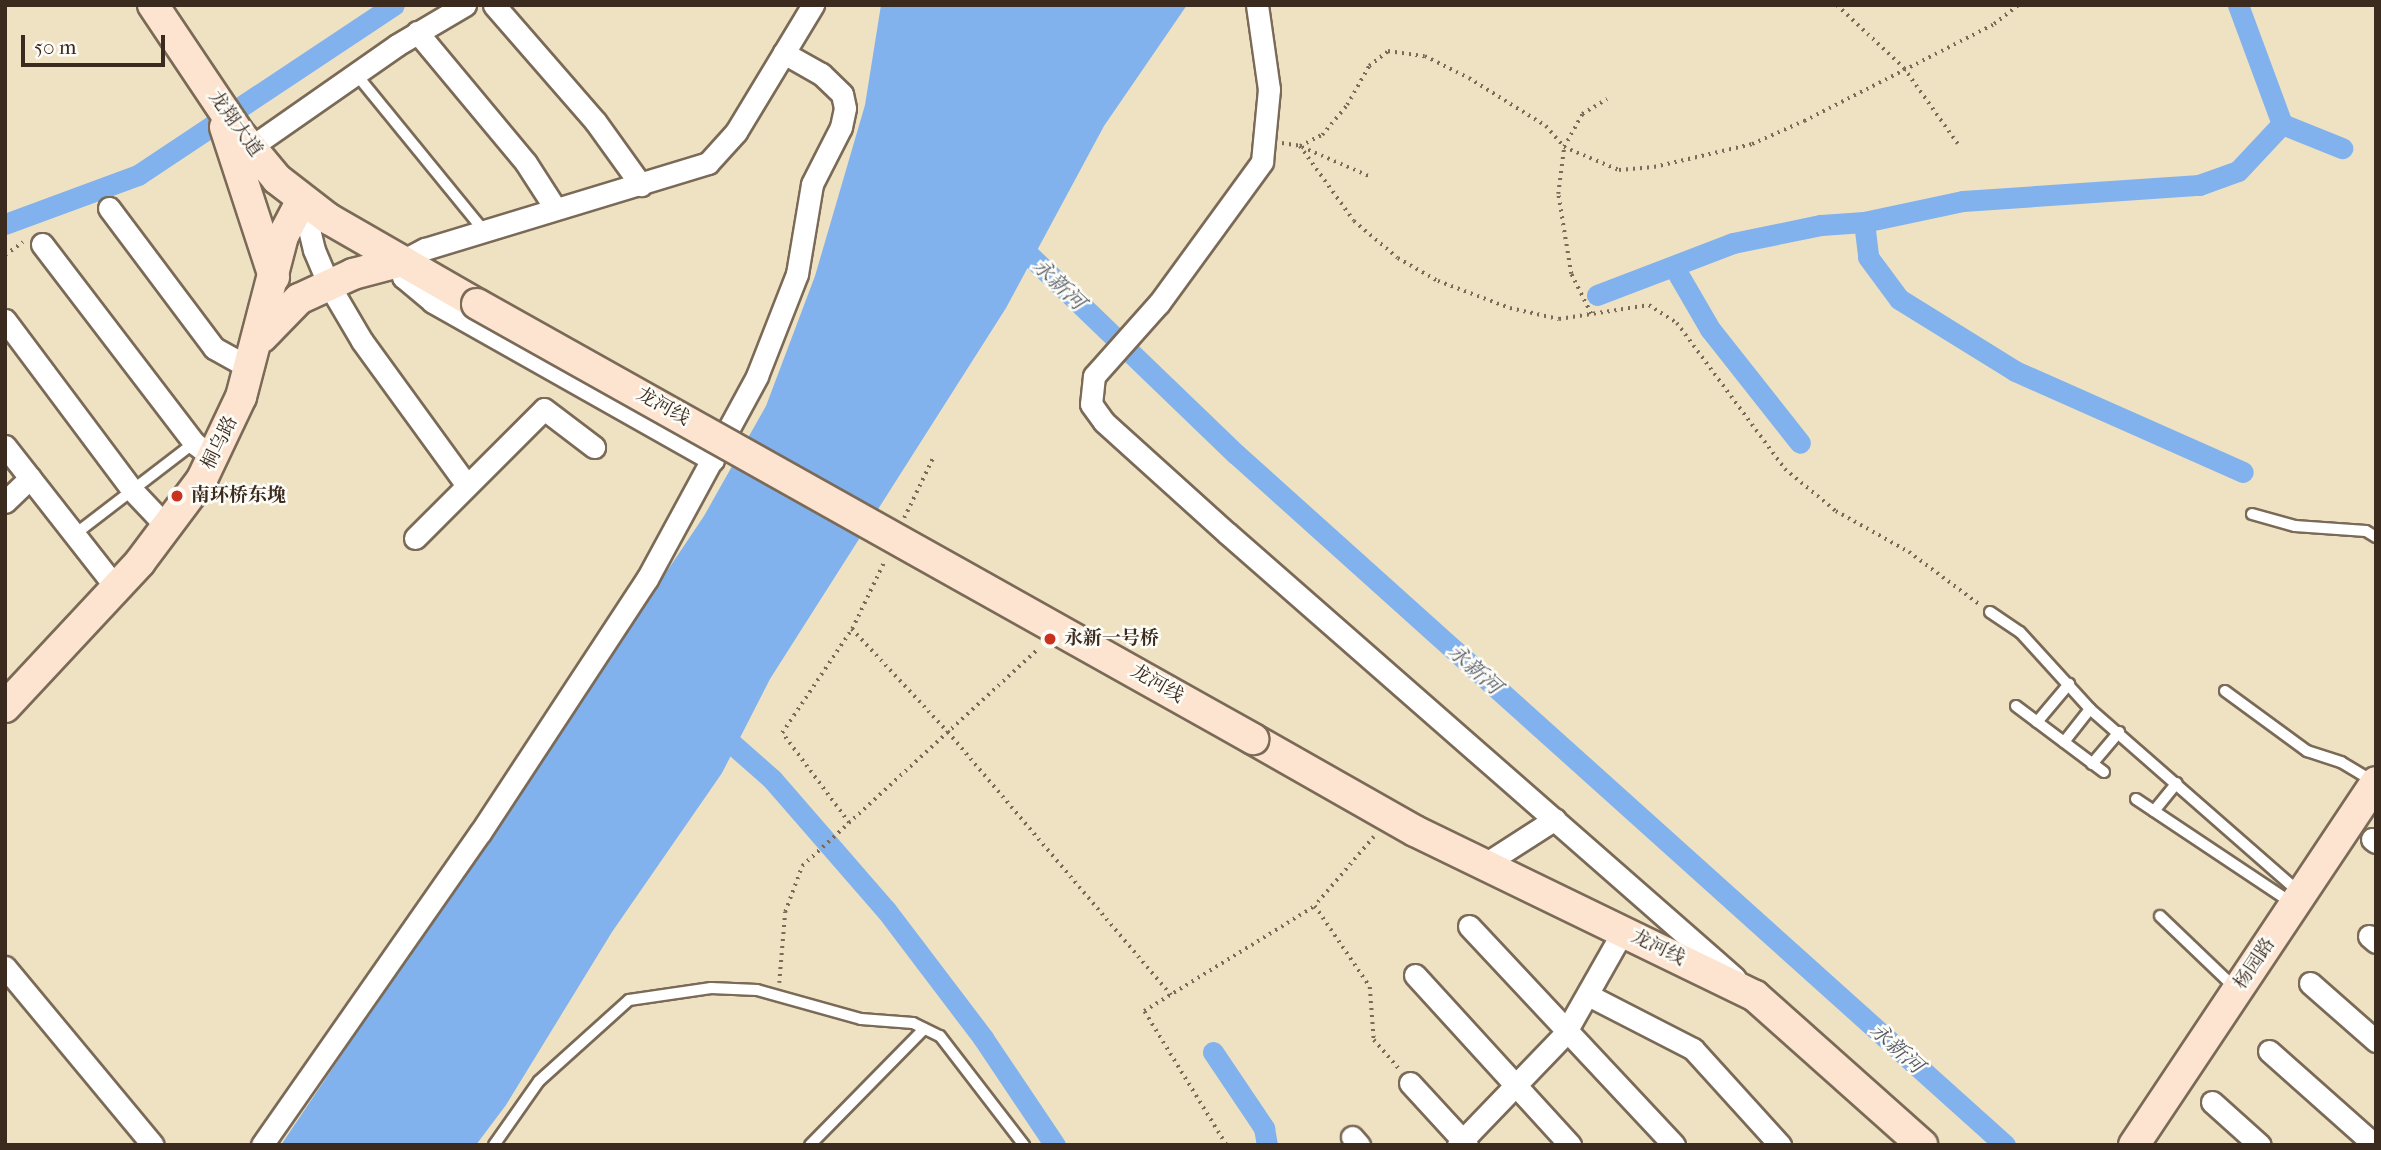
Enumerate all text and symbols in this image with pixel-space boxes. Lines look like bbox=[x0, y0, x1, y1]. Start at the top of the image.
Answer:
scale bar bbox=[24, 21, 168, 65]
text: 50 m bbox=[34, 35, 77, 59]
street label: 龙翔大道 bbox=[203, 87, 267, 161]
water label: 永新河 bbox=[1028, 253, 1090, 315]
street label: 龙河线 bbox=[633, 383, 693, 431]
street label: 桐乌路 bbox=[197, 412, 243, 474]
place label: 南环桥东堍 bbox=[191, 485, 286, 507]
marker: 南环桥东堍 bbox=[169, 488, 185, 504]
place label: 永新一号桥 bbox=[1064, 628, 1159, 650]
marker: 永新一号桥 bbox=[1042, 631, 1058, 647]
water label: 永新河 bbox=[1443, 639, 1507, 699]
street label: 龙河线 bbox=[1127, 660, 1187, 708]
street label: 龙河线 bbox=[1627, 925, 1689, 971]
street label: 杨园路 bbox=[2230, 934, 2280, 994]
water label: 永新河 bbox=[1865, 1018, 1929, 1078]

